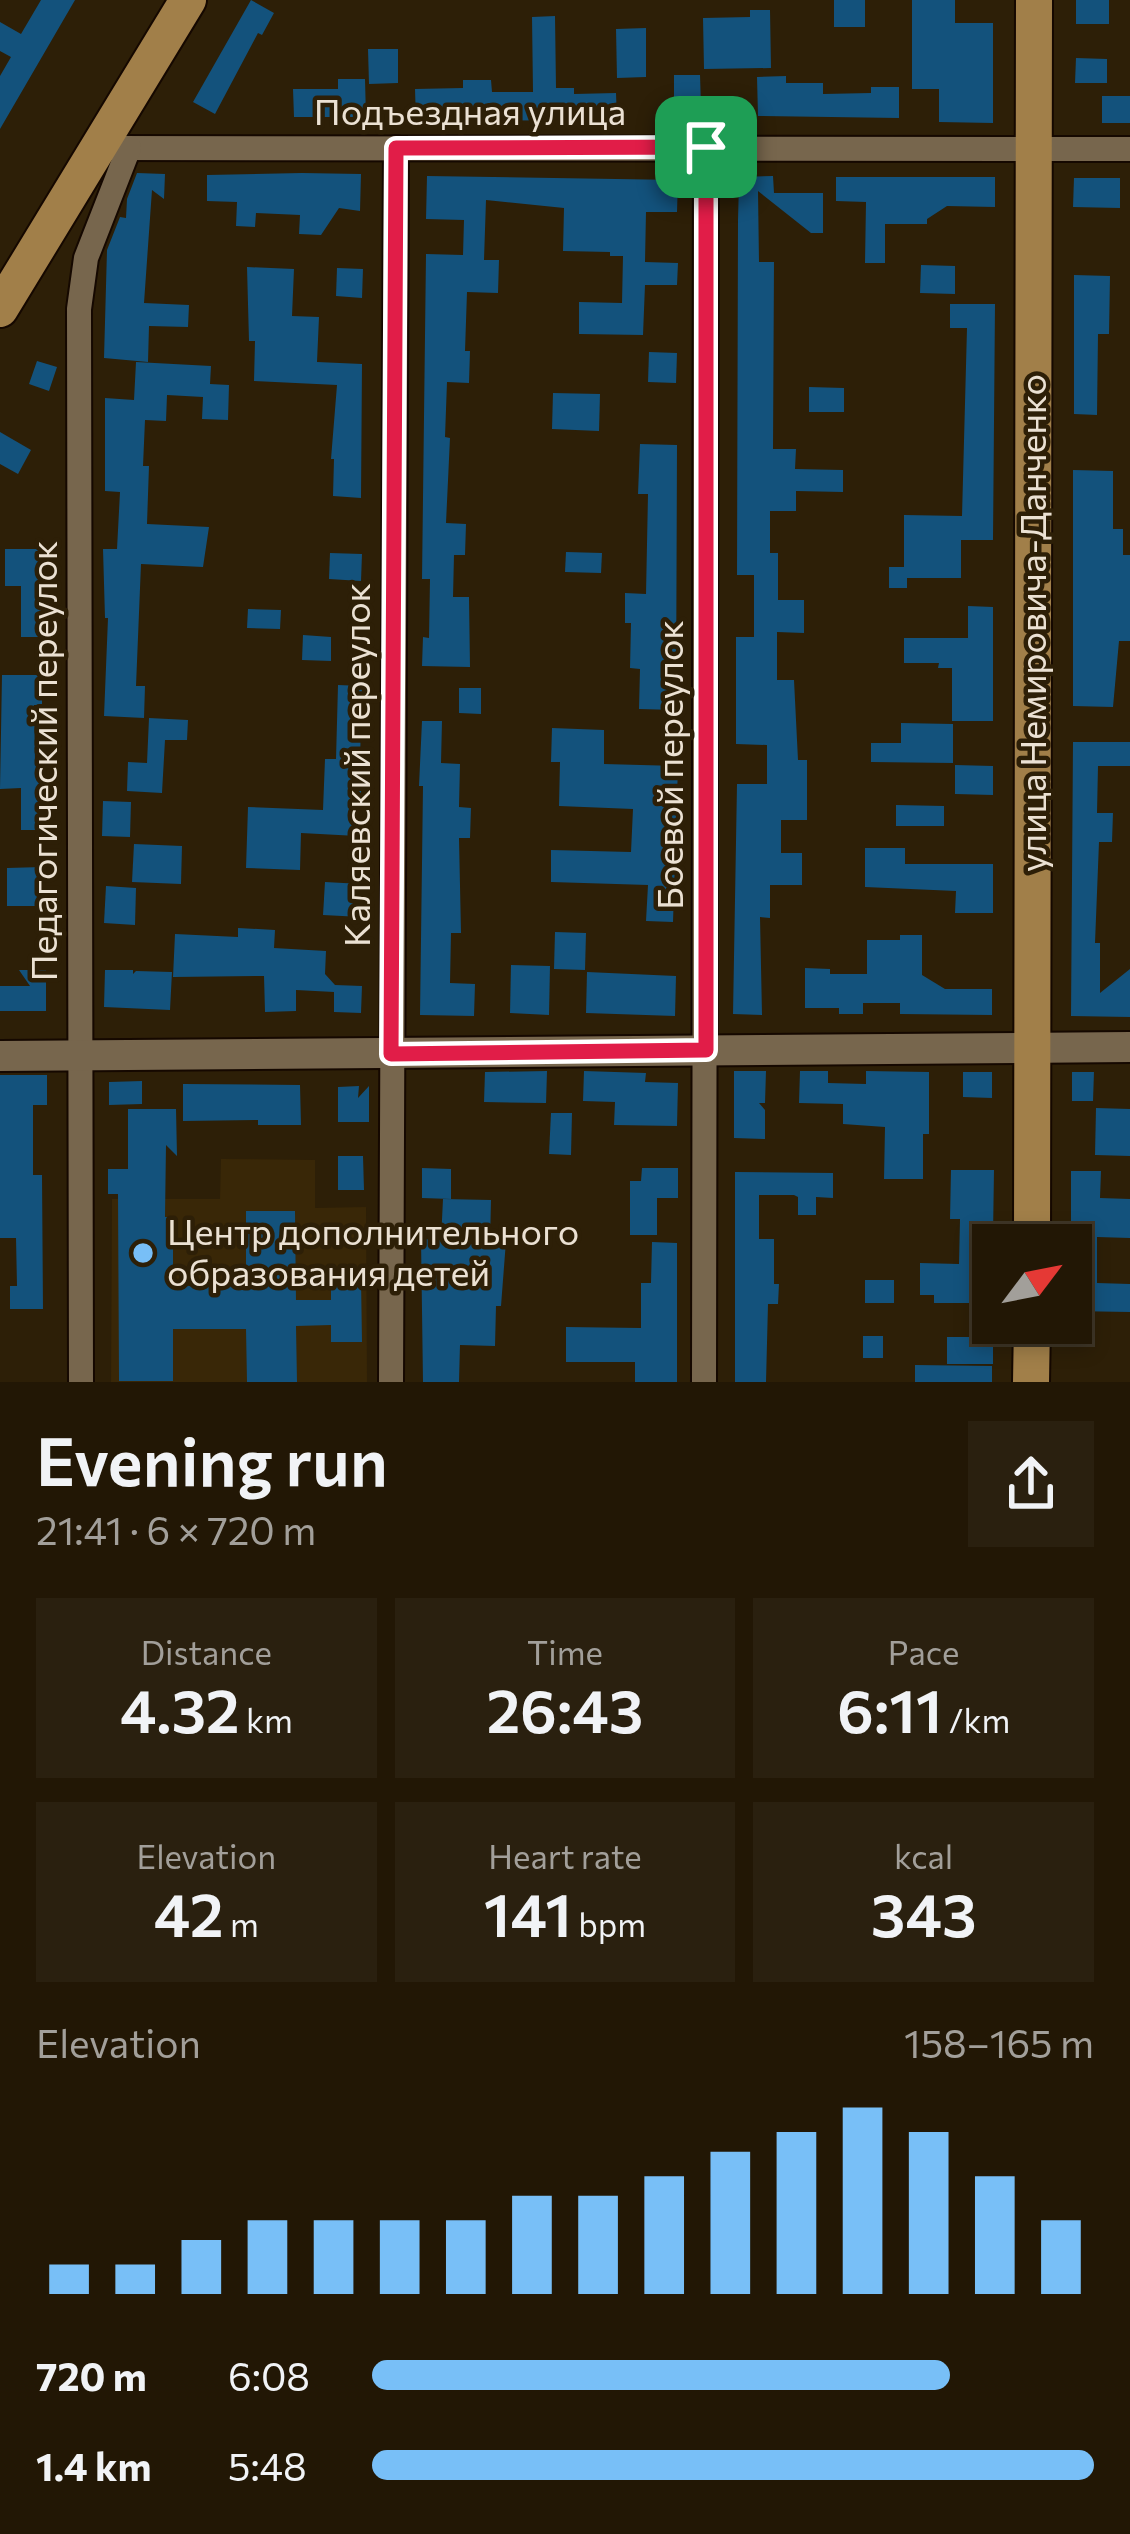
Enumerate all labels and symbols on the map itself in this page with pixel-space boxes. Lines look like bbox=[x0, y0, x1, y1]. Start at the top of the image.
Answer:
street label: Подъездная улица bbox=[314, 88, 626, 132]
pin bbox=[655, 96, 757, 198]
street label: улица Немировича-Данченко bbox=[1009, 374, 1053, 872]
street label: Педагогический переулок bbox=[20, 541, 64, 981]
street label: Каляевский переулок bbox=[333, 583, 377, 947]
street label: Боевой переулок bbox=[646, 620, 690, 910]
place label: Центр дополнительного образования детей bbox=[167, 1208, 579, 1293]
north arrow bbox=[972, 1224, 1092, 1344]
marker: Центр дополнительного образования детей bbox=[130, 1240, 156, 1266]

